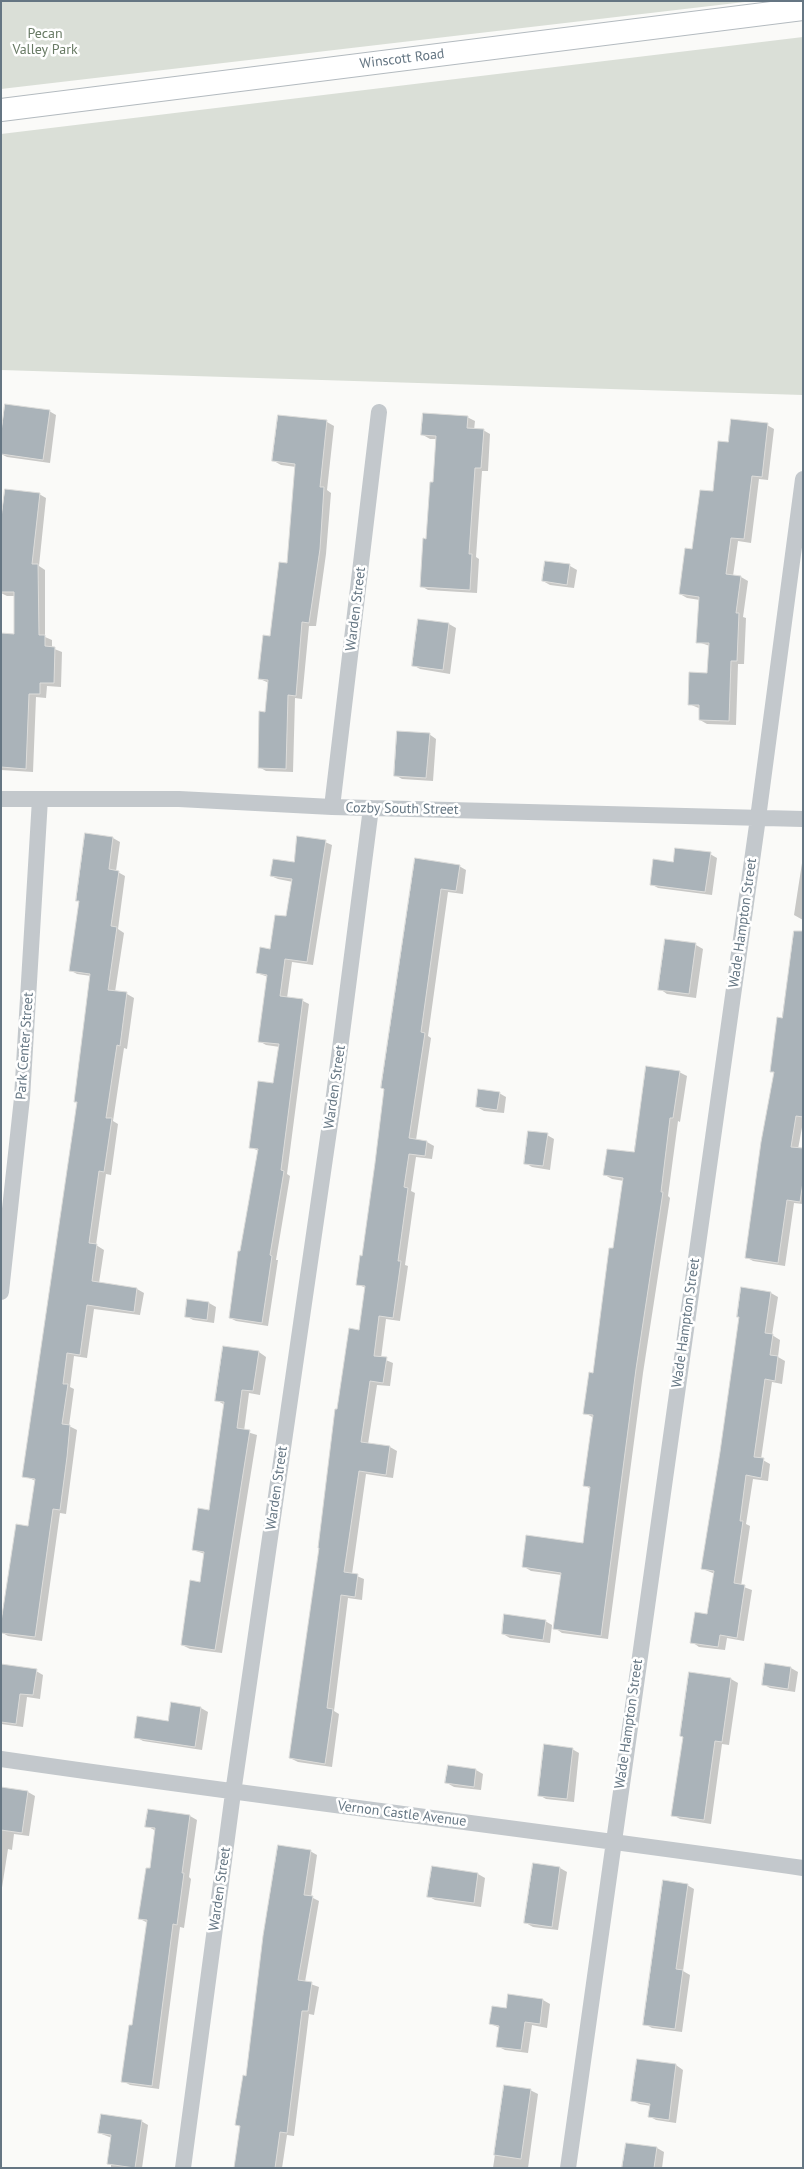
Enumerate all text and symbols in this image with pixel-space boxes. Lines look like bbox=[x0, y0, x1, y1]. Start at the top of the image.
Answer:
park label: Pecan Valley Park bbox=[12, 26, 78, 58]
street label: Winscott Road bbox=[359, 45, 445, 73]
street label: Warden Street bbox=[343, 566, 369, 652]
street label: Cozby South Street bbox=[345, 800, 459, 818]
street label: Wade Hampton Street bbox=[726, 857, 760, 989]
street label: Park Center Street bbox=[13, 992, 37, 1100]
street label: Warden Street bbox=[321, 1044, 349, 1130]
street label: Wade Hampton Street bbox=[669, 1257, 703, 1389]
street label: Warden Street bbox=[263, 1445, 291, 1531]
street label: Wade Hampton Street bbox=[612, 1658, 646, 1790]
street label: Vernon Castle Avenue bbox=[337, 1798, 467, 1830]
street label: Warden Street bbox=[206, 1846, 234, 1932]

